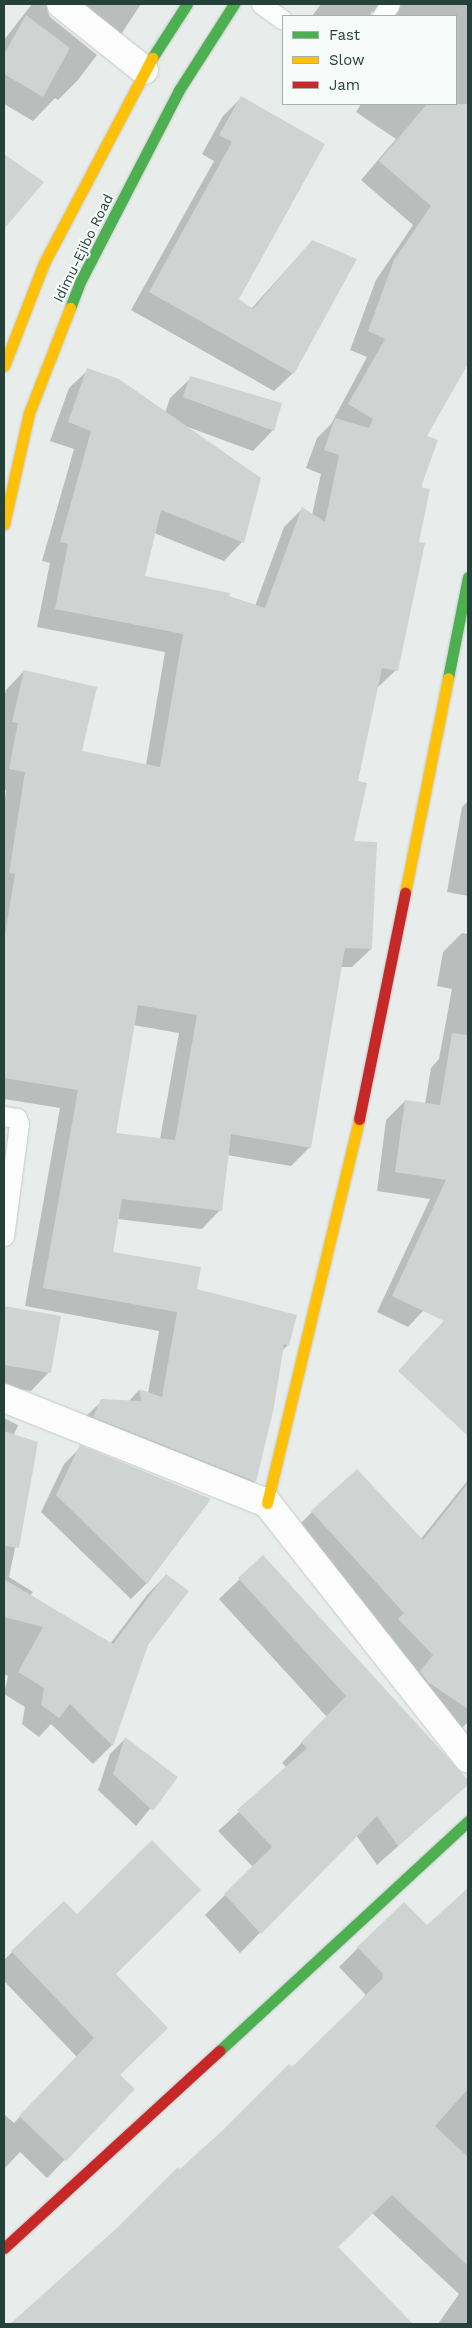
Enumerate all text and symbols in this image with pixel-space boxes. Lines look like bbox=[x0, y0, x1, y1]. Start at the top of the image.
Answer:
legend bbox=[282, 15, 457, 105]
text: Fast bbox=[329, 26, 360, 44]
text: Slow bbox=[329, 51, 365, 69]
text: Jam bbox=[329, 76, 360, 94]
street label: Idimu-Ejibo Road bbox=[50, 191, 116, 305]

